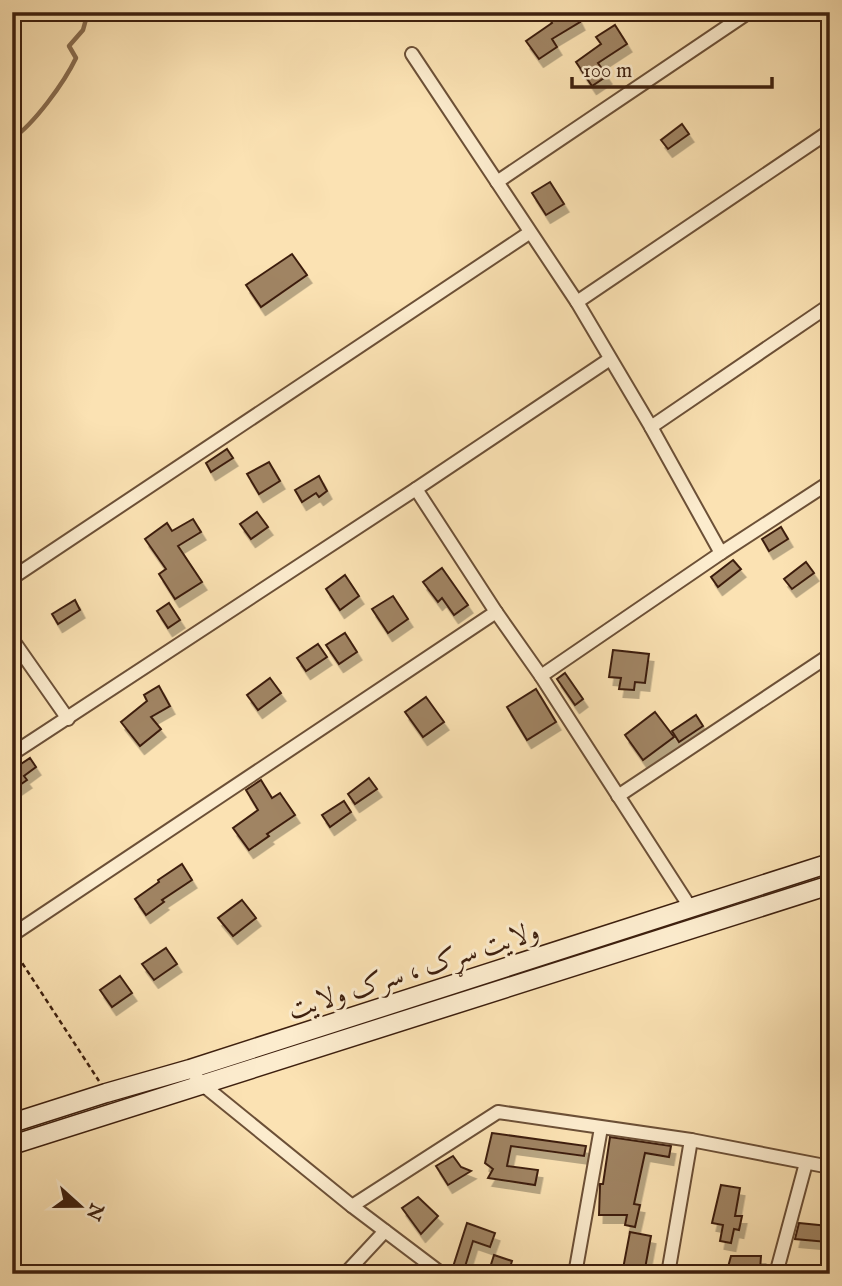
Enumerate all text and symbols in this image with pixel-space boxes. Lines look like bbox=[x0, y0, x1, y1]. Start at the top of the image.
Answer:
scale bar bbox=[572, 46, 772, 90]
text: 100 m bbox=[583, 58, 632, 85]
street label: ولایت سړک ، سرک ولایت bbox=[284, 914, 545, 1030]
north arrow bbox=[46, 1170, 116, 1240]
text: N bbox=[80, 1198, 109, 1224]

